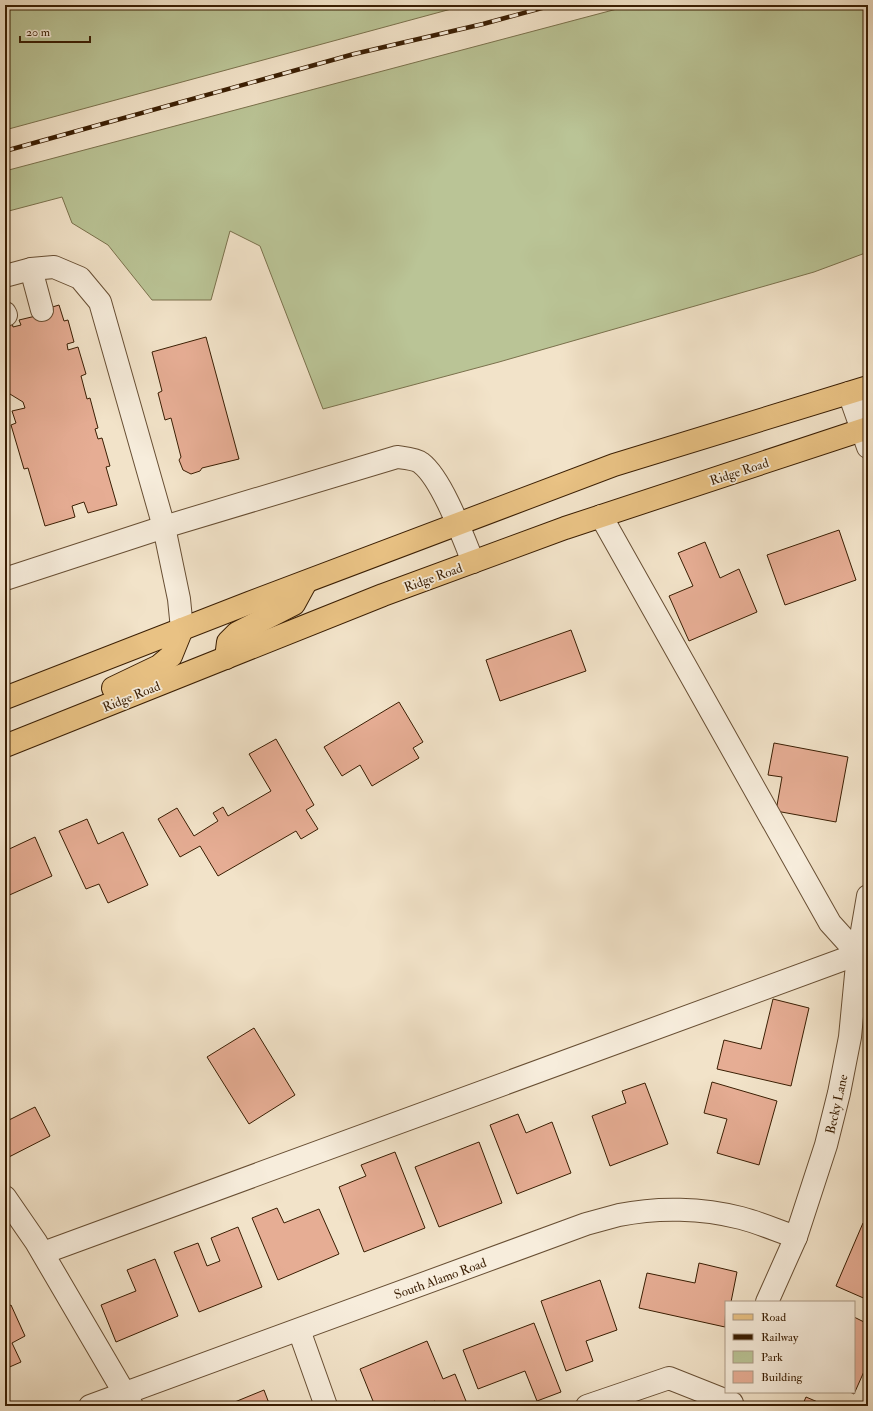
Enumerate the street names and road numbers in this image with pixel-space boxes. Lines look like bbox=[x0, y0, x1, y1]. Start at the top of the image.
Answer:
street label: Ridge Road bbox=[708, 455, 771, 489]
street label: Ridge Road bbox=[402, 560, 465, 596]
street label: Ridge Road bbox=[100, 678, 163, 716]
street label: Becky Lane bbox=[822, 1072, 853, 1136]
street label: South Alamo Road bbox=[392, 1255, 489, 1303]

